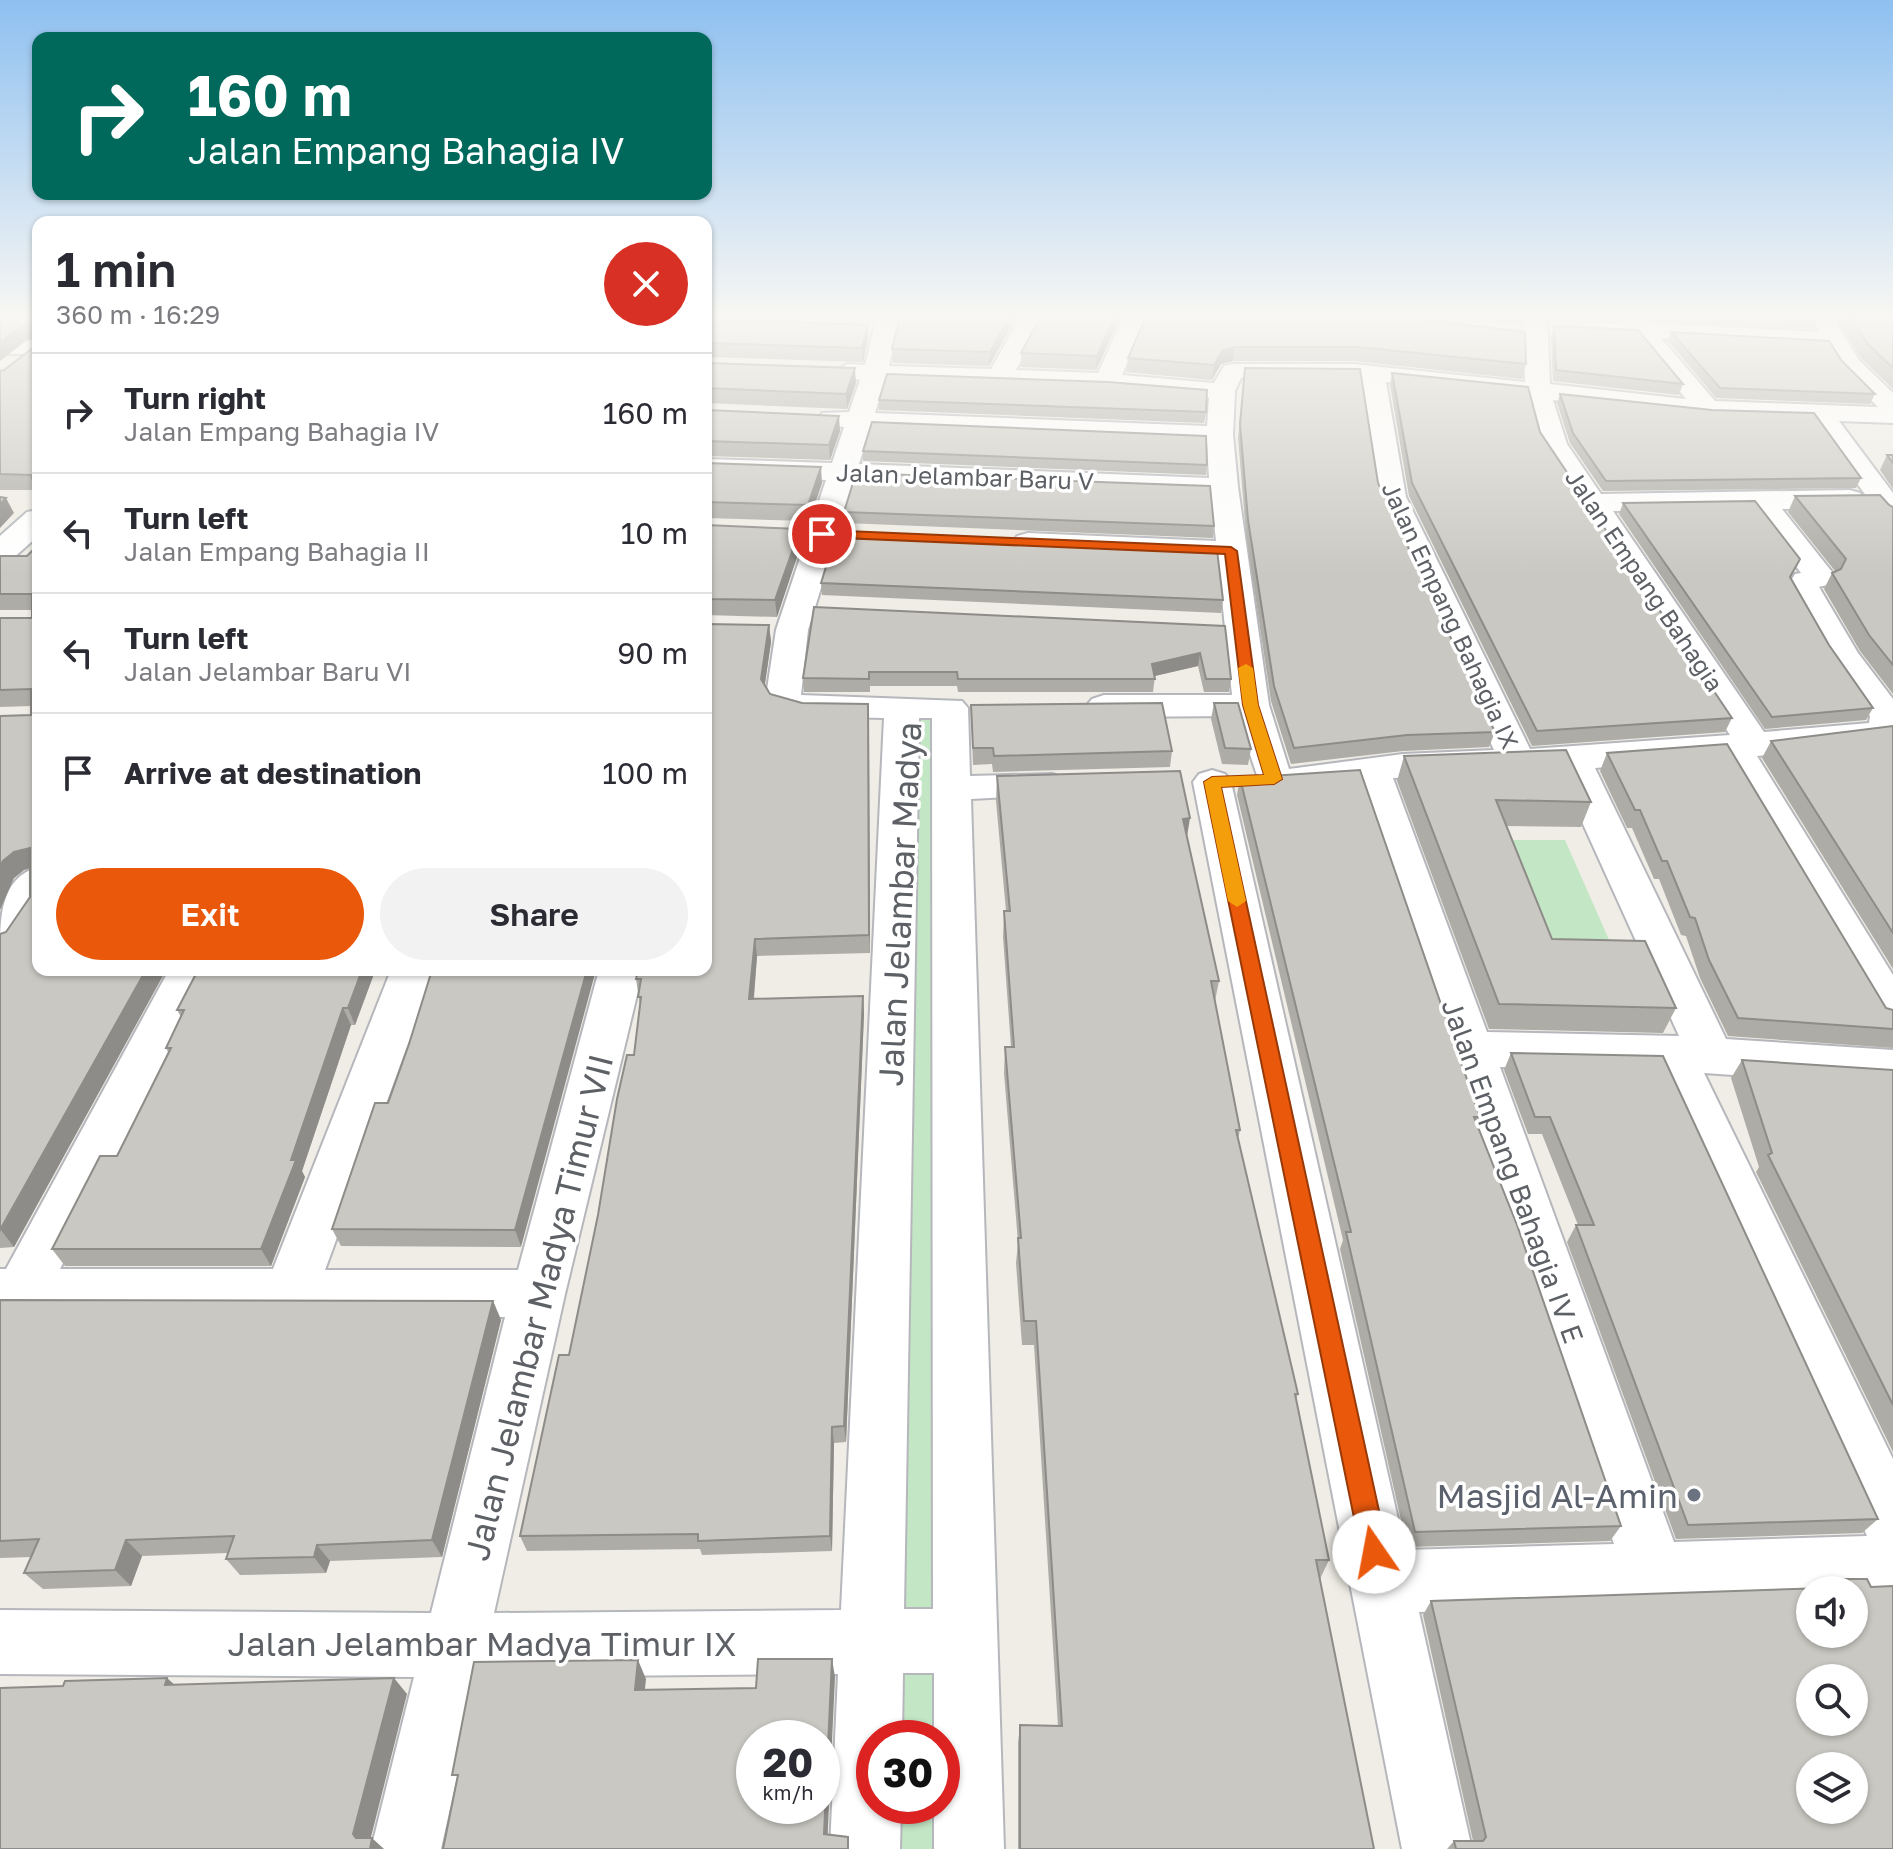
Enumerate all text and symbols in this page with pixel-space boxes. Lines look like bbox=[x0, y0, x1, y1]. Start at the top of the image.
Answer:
text: 160 m bbox=[188, 61, 352, 128]
icon: right bbox=[56, 64, 160, 168]
text: Jalan Empang Bahagia IV bbox=[188, 129, 624, 172]
text: 1 min bbox=[56, 240, 176, 298]
button: close bbox=[604, 242, 688, 326]
text: 360 m · 16:29 bbox=[56, 299, 220, 330]
text: Turn right bbox=[124, 380, 266, 416]
icon: right bbox=[56, 391, 100, 435]
text: 160 m bbox=[603, 395, 688, 431]
text: Jalan Empang Bahagia IV bbox=[124, 416, 439, 447]
street label: Jalan Jelambar Baru V bbox=[836, 457, 1094, 495]
street label: Jalan Empang Bahagia bbox=[1560, 464, 1730, 696]
street label: Jalan Empang Bahagia IX bbox=[1376, 477, 1526, 753]
text: Turn left bbox=[124, 500, 249, 536]
pin bbox=[788, 500, 856, 568]
icon: left bbox=[56, 511, 100, 555]
icon: arrive bbox=[800, 512, 844, 556]
text: 10 m bbox=[621, 515, 688, 551]
text: Jalan Empang Bahagia II bbox=[124, 536, 430, 567]
text: Turn left bbox=[124, 620, 249, 656]
icon: left bbox=[56, 631, 100, 675]
text: 90 m bbox=[617, 635, 688, 671]
text: Jalan Jelambar Baru VI bbox=[124, 656, 412, 687]
street label: Jalan Jelambar Madya bbox=[869, 721, 929, 1087]
icon: arrive bbox=[56, 751, 100, 795]
text: Arrive at destination bbox=[124, 755, 421, 791]
text: 100 m bbox=[602, 755, 688, 791]
button: Exit bbox=[56, 868, 364, 960]
button: Share bbox=[380, 868, 688, 960]
street label: Jalan Empang Bahagia IV E bbox=[1435, 995, 1591, 1347]
street label: Jalan Jelambar Madya Timur VII bbox=[456, 1050, 620, 1564]
place label: Masjid Al-Amin bbox=[1436, 1475, 1678, 1515]
marker: Masjid Al-Amin bbox=[1685, 1486, 1703, 1504]
position arrow bbox=[1332, 1510, 1416, 1594]
map controls bbox=[1796, 1576, 1868, 1824]
button: sound bbox=[1796, 1576, 1868, 1648]
street label: Jalan Jelambar Madya Timur IX bbox=[227, 1623, 737, 1663]
button: search bbox=[1796, 1664, 1868, 1736]
speed limit sign: 30 bbox=[856, 1720, 960, 1824]
text: 20 bbox=[763, 1738, 813, 1786]
button: layers bbox=[1796, 1752, 1868, 1824]
text: km/h bbox=[763, 1780, 813, 1804]

